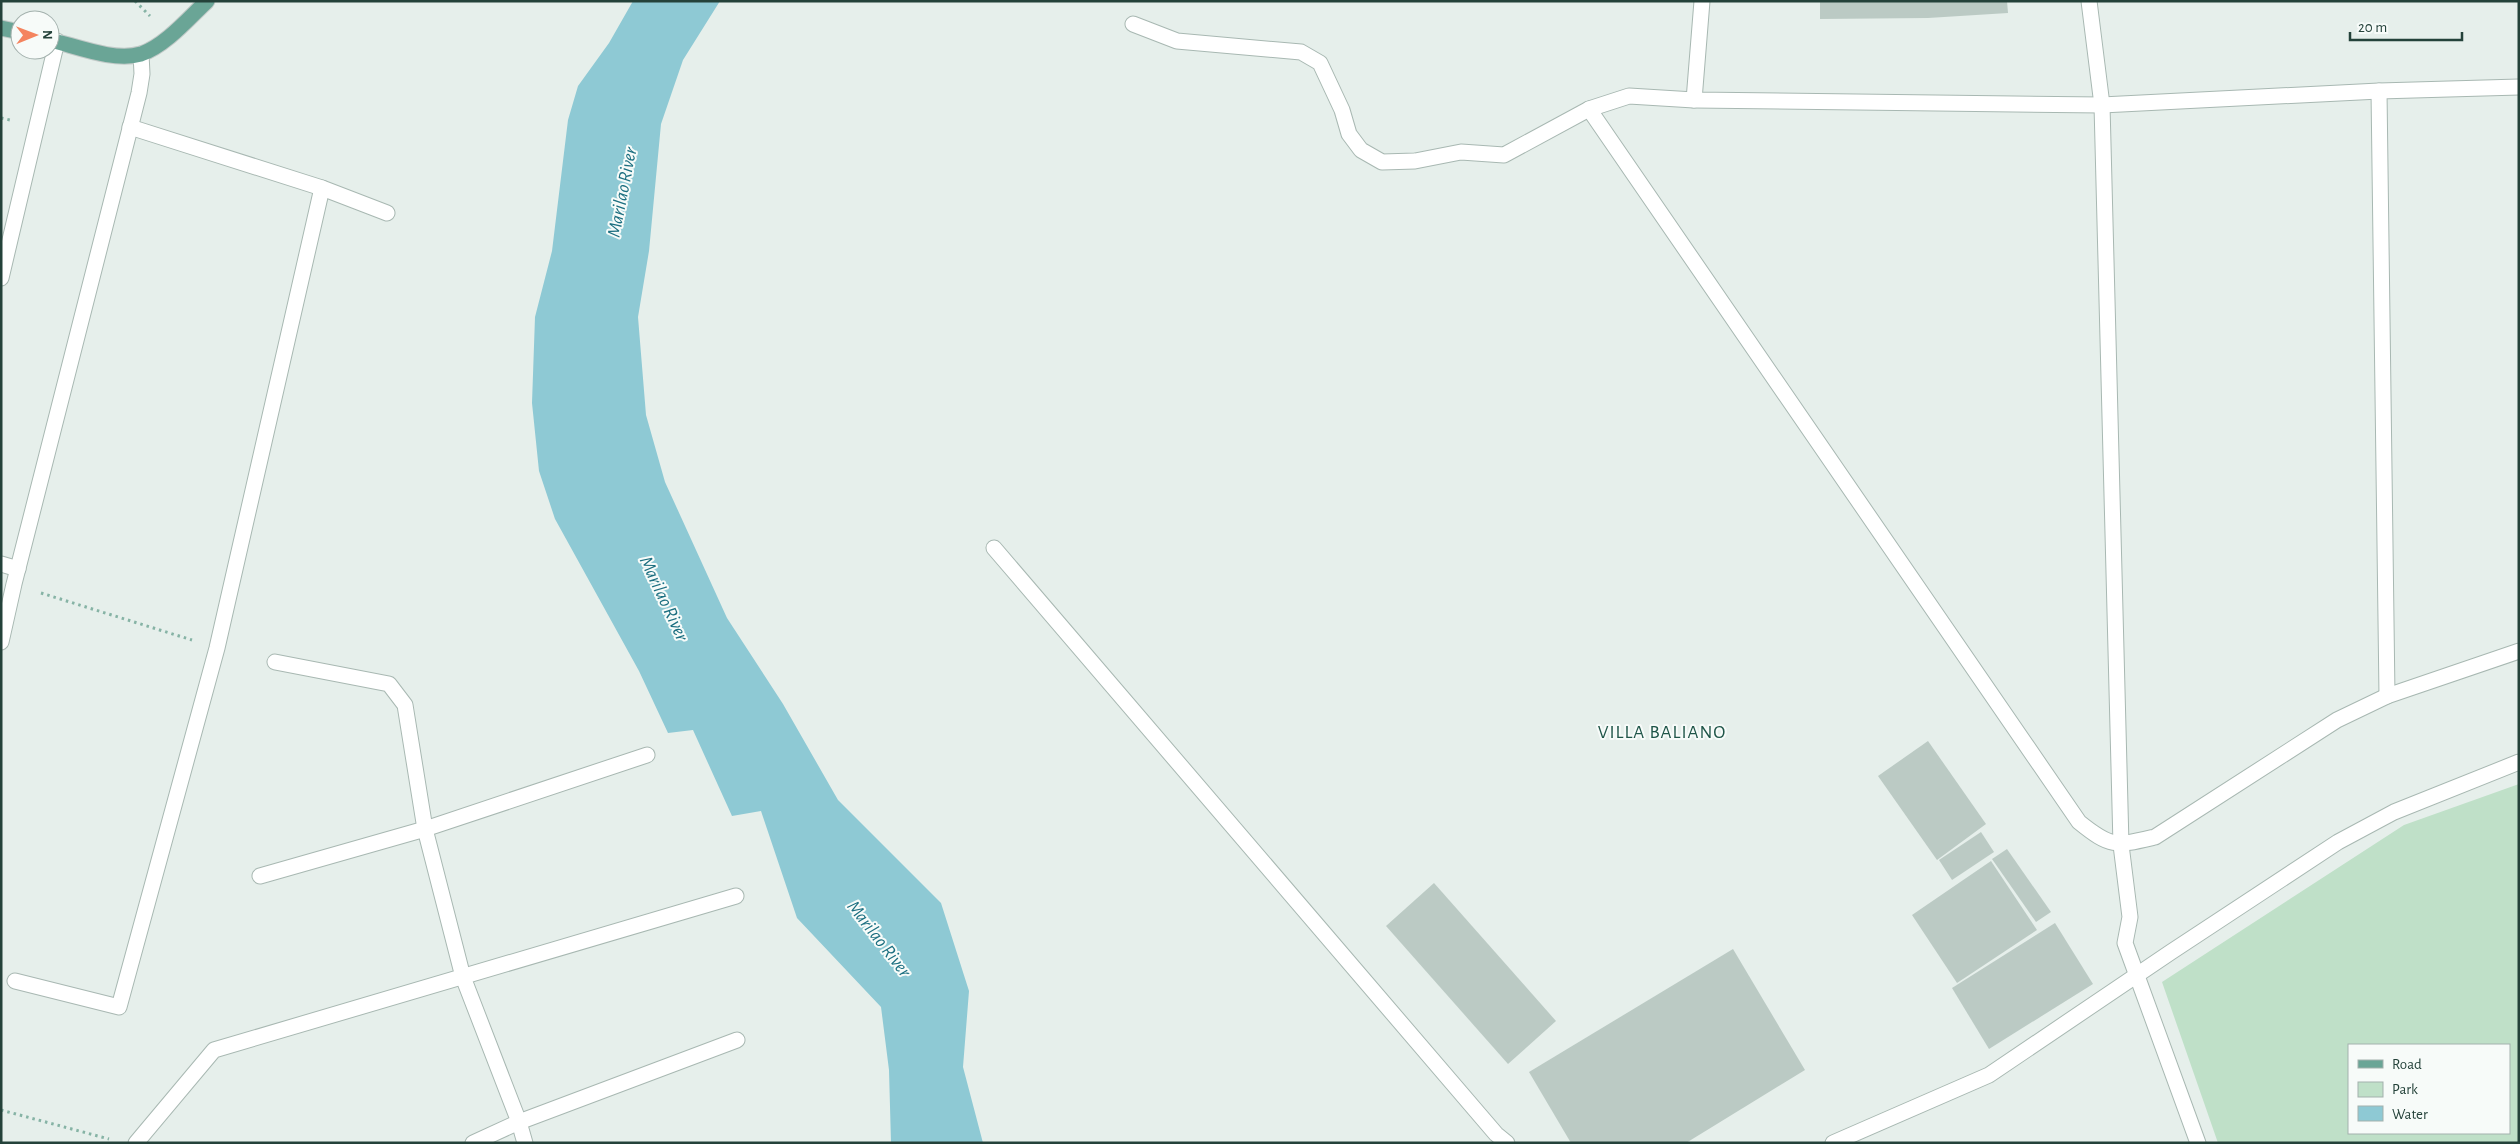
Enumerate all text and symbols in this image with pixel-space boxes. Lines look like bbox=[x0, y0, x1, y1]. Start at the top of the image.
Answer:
north arrow bbox=[10, 10, 60, 60]
scale bar bbox=[2350, 10, 2462, 42]
text: 20 m bbox=[2358, 20, 2387, 35]
text: N bbox=[40, 30, 54, 40]
water label: Marilao River bbox=[604, 145, 641, 239]
water label: Marilao River bbox=[636, 553, 692, 645]
district label: VILLA BALIANO bbox=[1598, 723, 1726, 742]
water label: Marilao River bbox=[843, 897, 915, 981]
legend bbox=[2348, 1044, 2510, 1134]
text: Road bbox=[2392, 1057, 2422, 1072]
text: Park bbox=[2392, 1082, 2418, 1097]
text: Water bbox=[2392, 1107, 2428, 1122]

